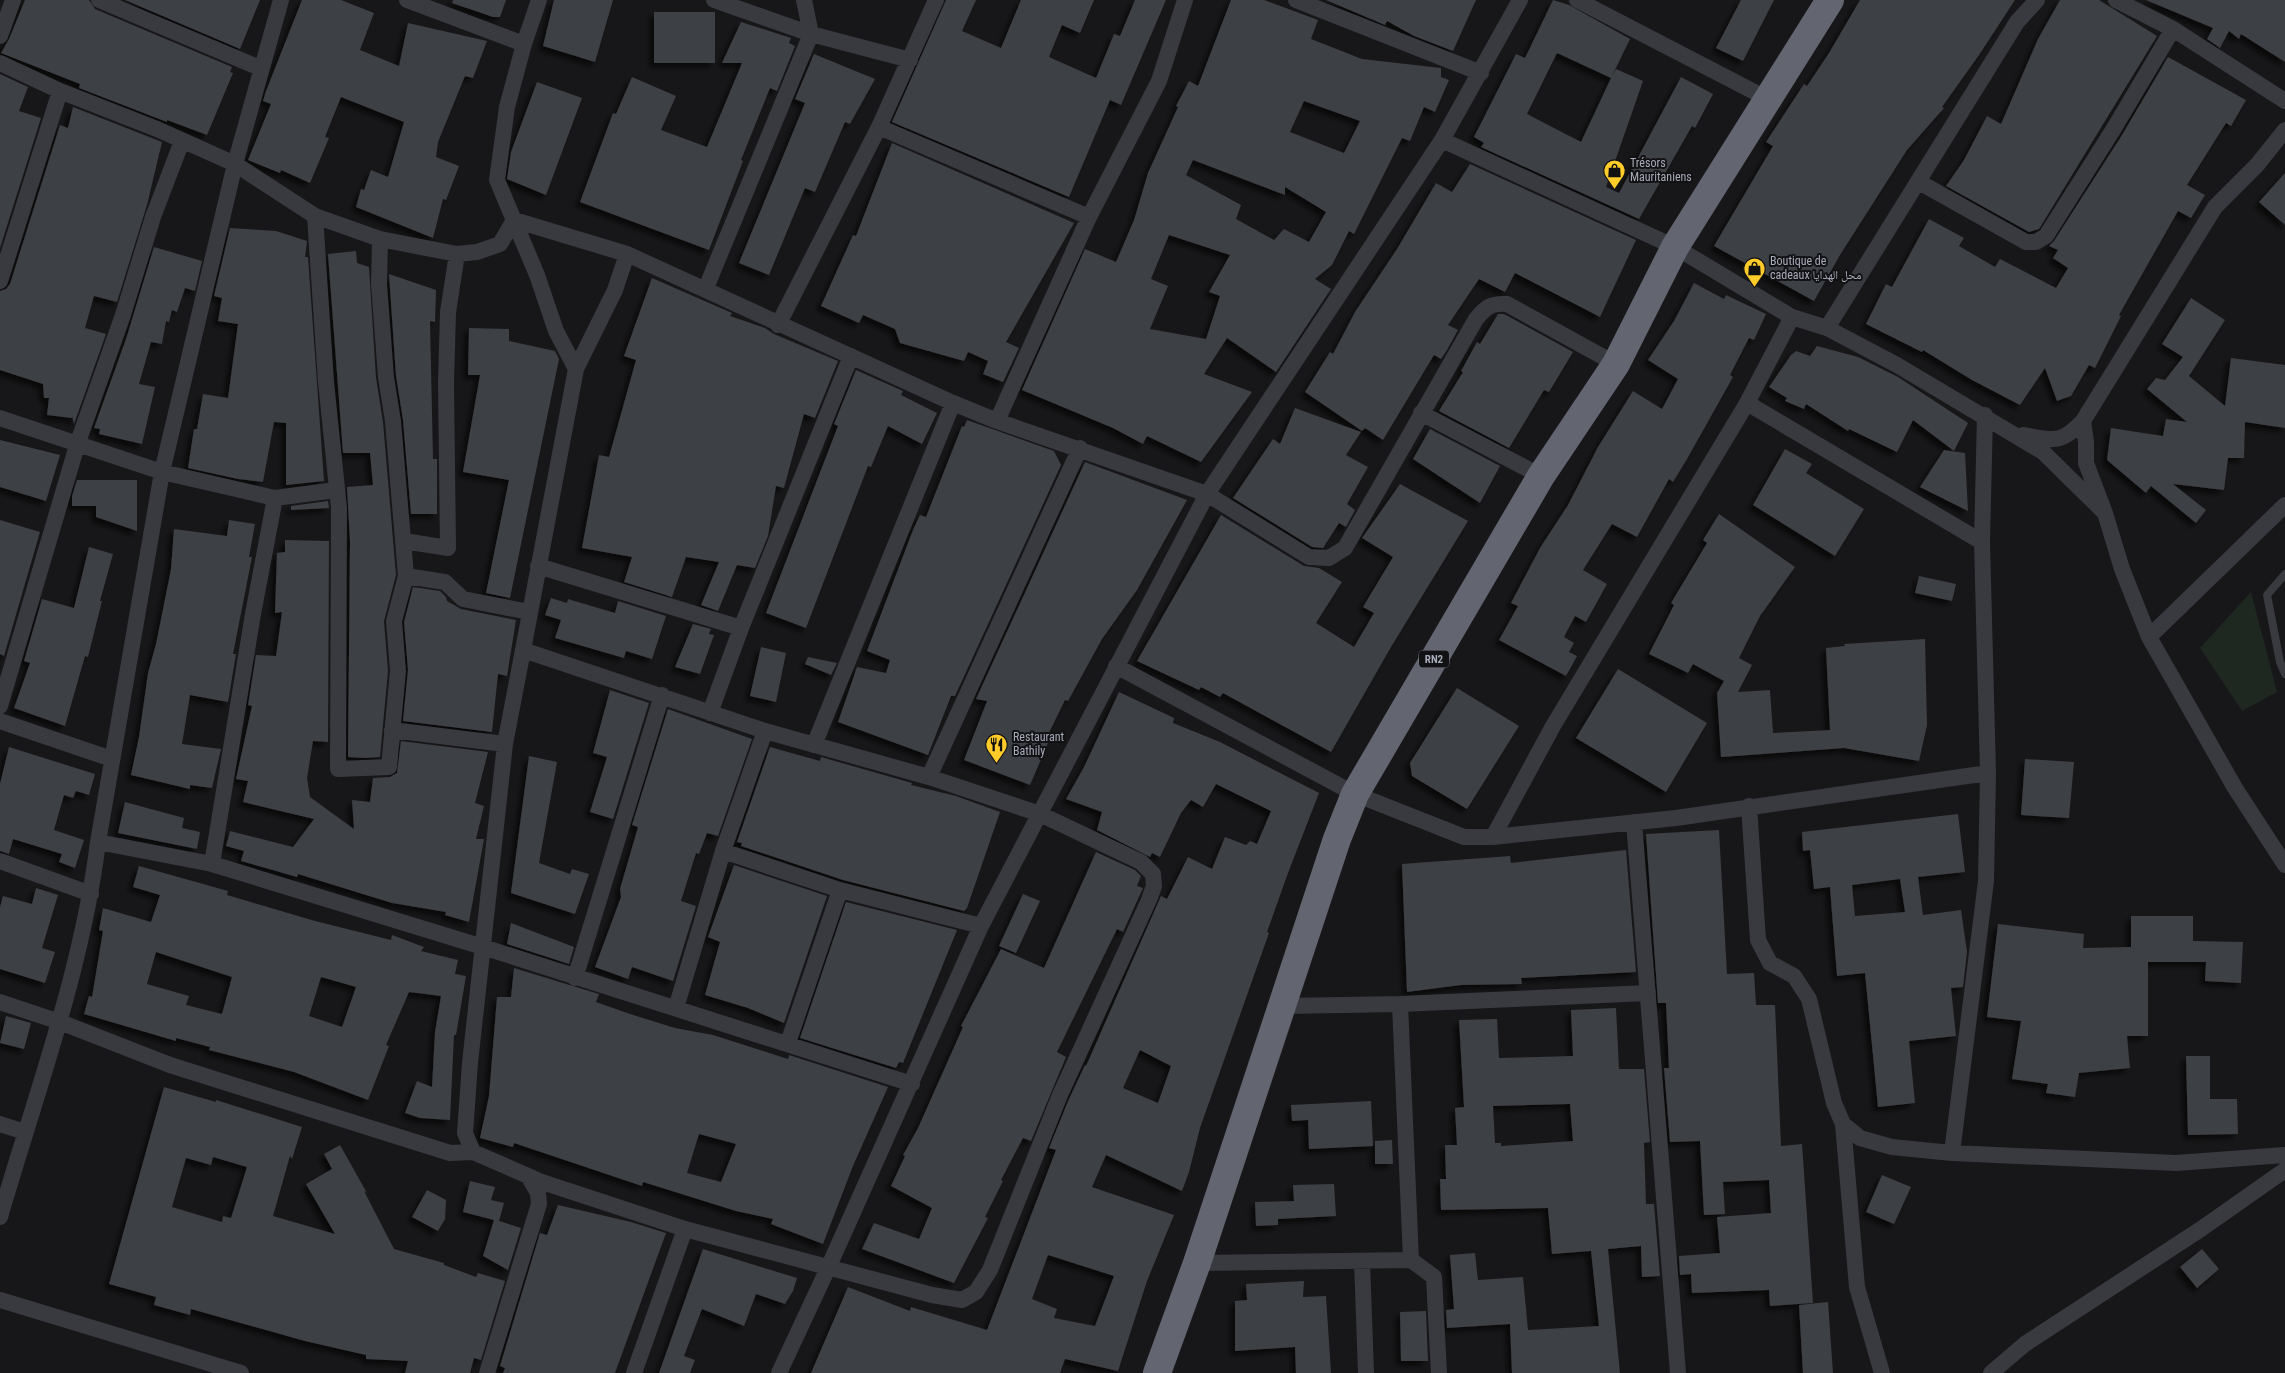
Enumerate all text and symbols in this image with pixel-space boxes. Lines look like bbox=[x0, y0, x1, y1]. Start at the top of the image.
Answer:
place label: Trésors Mauritaniens bbox=[1630, 156, 1692, 184]
shop icon: Trésors Mauritaniens bbox=[1602, 158, 1626, 189]
place label: Boutique de cadeaux محل الهدايا bbox=[1770, 254, 1861, 282]
shop icon: Boutique de cadeaux محل الهدايا bbox=[1742, 256, 1766, 287]
road number: RN2 bbox=[1419, 651, 1449, 668]
place label: Restaurant Bathily bbox=[1013, 730, 1065, 758]
restaurant icon: Restaurant Bathily bbox=[985, 732, 1009, 763]

